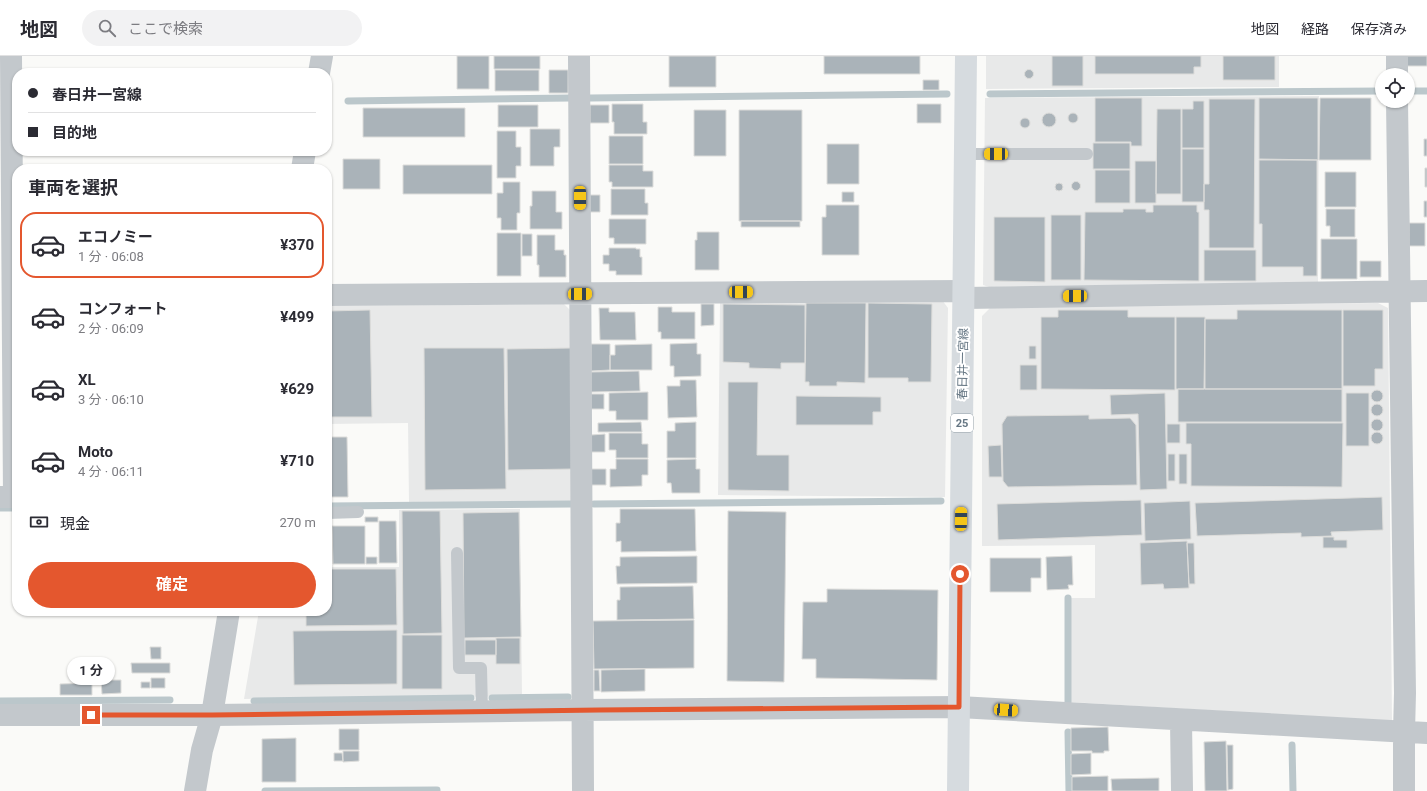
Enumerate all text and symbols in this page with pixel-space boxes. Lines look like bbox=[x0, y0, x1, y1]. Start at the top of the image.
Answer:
search box bbox=[82, 10, 362, 46]
icon: search bbox=[96, 17, 118, 39]
text: 地図 bbox=[20, 18, 58, 41]
text: ここで検索 bbox=[128, 20, 203, 38]
text: 地図 bbox=[1251, 21, 1279, 37]
text: 経路 bbox=[1301, 21, 1329, 37]
text: 保存済み bbox=[1351, 21, 1407, 37]
map controls bbox=[1375, 68, 1415, 108]
button: locate bbox=[1375, 68, 1415, 108]
text: 春日井一宮線 bbox=[52, 86, 142, 104]
text: 目的地 bbox=[52, 124, 97, 142]
car bbox=[984, 148, 1008, 160]
text: 車両を選択 bbox=[28, 177, 118, 198]
car bbox=[574, 186, 586, 210]
icon: car bbox=[30, 227, 66, 263]
text: エコノミー bbox=[78, 228, 153, 246]
text: ¥370 bbox=[280, 236, 314, 254]
text: 1 分 · 06:08 bbox=[78, 249, 144, 264]
car bbox=[729, 286, 753, 298]
car bbox=[568, 288, 592, 300]
car bbox=[1063, 290, 1087, 302]
icon: car bbox=[30, 299, 66, 335]
text: コンフォート bbox=[78, 300, 168, 318]
text: ¥499 bbox=[280, 308, 314, 326]
text: 2 分 · 06:09 bbox=[78, 321, 144, 336]
street label: 春日井一宮線 bbox=[955, 328, 971, 400]
icon: car bbox=[30, 371, 66, 407]
text: XL bbox=[78, 371, 96, 389]
text: ¥629 bbox=[280, 380, 314, 398]
text: 3 分 · 06:10 bbox=[78, 392, 144, 407]
road number: 25 bbox=[951, 414, 973, 432]
icon: car bbox=[30, 443, 66, 479]
text: Moto bbox=[78, 443, 113, 461]
text: ¥710 bbox=[280, 452, 314, 470]
text: 4 分 · 06:11 bbox=[78, 464, 144, 479]
car bbox=[955, 507, 967, 531]
icon: cash bbox=[28, 511, 50, 533]
text: 現金 bbox=[60, 515, 90, 533]
text: 270 m bbox=[279, 515, 316, 530]
button: 確定 bbox=[28, 562, 316, 608]
route start bbox=[951, 565, 969, 583]
callout: 1 分 bbox=[67, 657, 115, 685]
text: 1 分 bbox=[79, 663, 103, 678]
car bbox=[994, 703, 1018, 717]
route end bbox=[82, 706, 100, 724]

